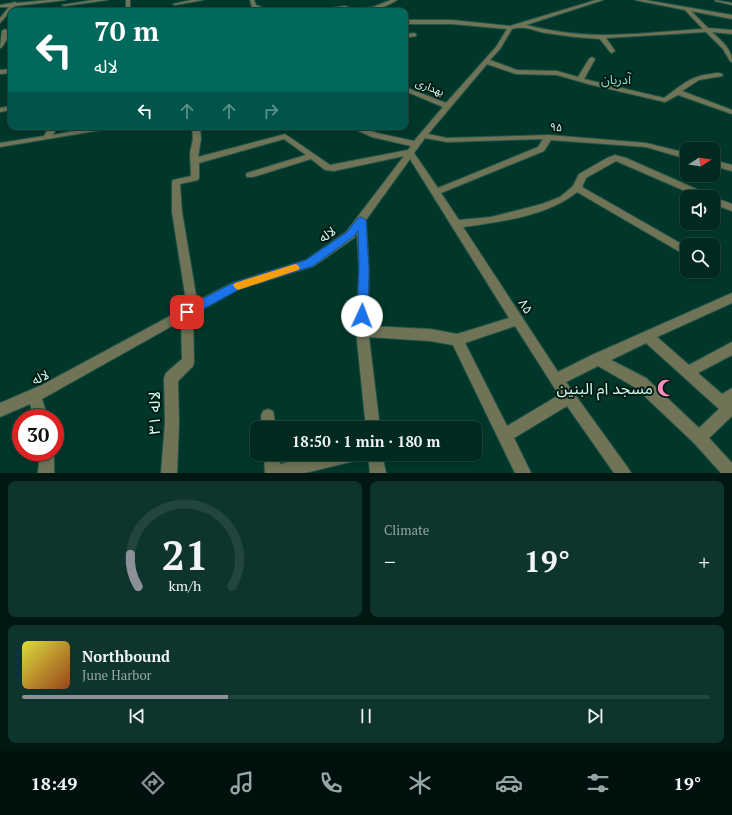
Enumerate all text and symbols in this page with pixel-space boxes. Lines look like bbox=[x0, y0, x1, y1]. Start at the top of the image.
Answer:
text: 70 m bbox=[94, 12, 159, 49]
icon: left bbox=[28, 24, 80, 76]
text: لاله bbox=[94, 54, 118, 78]
district label: آدریان bbox=[601, 70, 632, 88]
street label: بهداری bbox=[414, 75, 446, 99]
icon: left bbox=[134, 100, 156, 122]
icon: ahead bbox=[176, 100, 198, 122]
icon: ahead bbox=[218, 100, 240, 122]
icon: right bbox=[260, 100, 282, 122]
street label: ۹۵ bbox=[549, 120, 563, 134]
north arrow bbox=[680, 142, 720, 182]
map controls bbox=[680, 142, 720, 278]
button: sound bbox=[680, 190, 720, 230]
street label: لاله bbox=[315, 222, 339, 246]
button: search bbox=[680, 238, 720, 278]
pin bbox=[170, 295, 204, 329]
position arrow bbox=[341, 295, 383, 337]
street label: ۸۵ bbox=[514, 295, 538, 317]
icon: arrive bbox=[176, 301, 198, 323]
street label: لاله bbox=[28, 365, 52, 389]
place label: مسجد ام البنین bbox=[556, 377, 653, 401]
mosque icon: مسجد ام البنین bbox=[656, 378, 676, 398]
street label: لاله ۳۱ bbox=[143, 391, 165, 435]
speed limit sign: 30 bbox=[12, 409, 64, 461]
text: 18:50 · 1 min · 180 m bbox=[292, 431, 440, 451]
text: Climate bbox=[384, 521, 429, 539]
text: 21 bbox=[161, 527, 209, 582]
text: 19° bbox=[524, 541, 570, 581]
text: − bbox=[384, 547, 396, 576]
text: + bbox=[698, 547, 710, 576]
text: km/h bbox=[169, 576, 202, 595]
text: Northbound bbox=[82, 646, 170, 666]
text: June Harbor bbox=[82, 666, 152, 684]
icon: previous bbox=[126, 705, 148, 727]
icon: pause bbox=[355, 705, 377, 727]
icon: next bbox=[584, 705, 606, 727]
icon: directions bbox=[139, 769, 167, 797]
icon: music bbox=[228, 769, 256, 797]
icon: phone bbox=[317, 769, 345, 797]
icon: climate bbox=[406, 769, 434, 797]
icon: car bbox=[495, 769, 523, 797]
icon: filters bbox=[584, 769, 612, 797]
text: 18:49 bbox=[31, 771, 77, 795]
text: 19° bbox=[674, 771, 701, 795]

